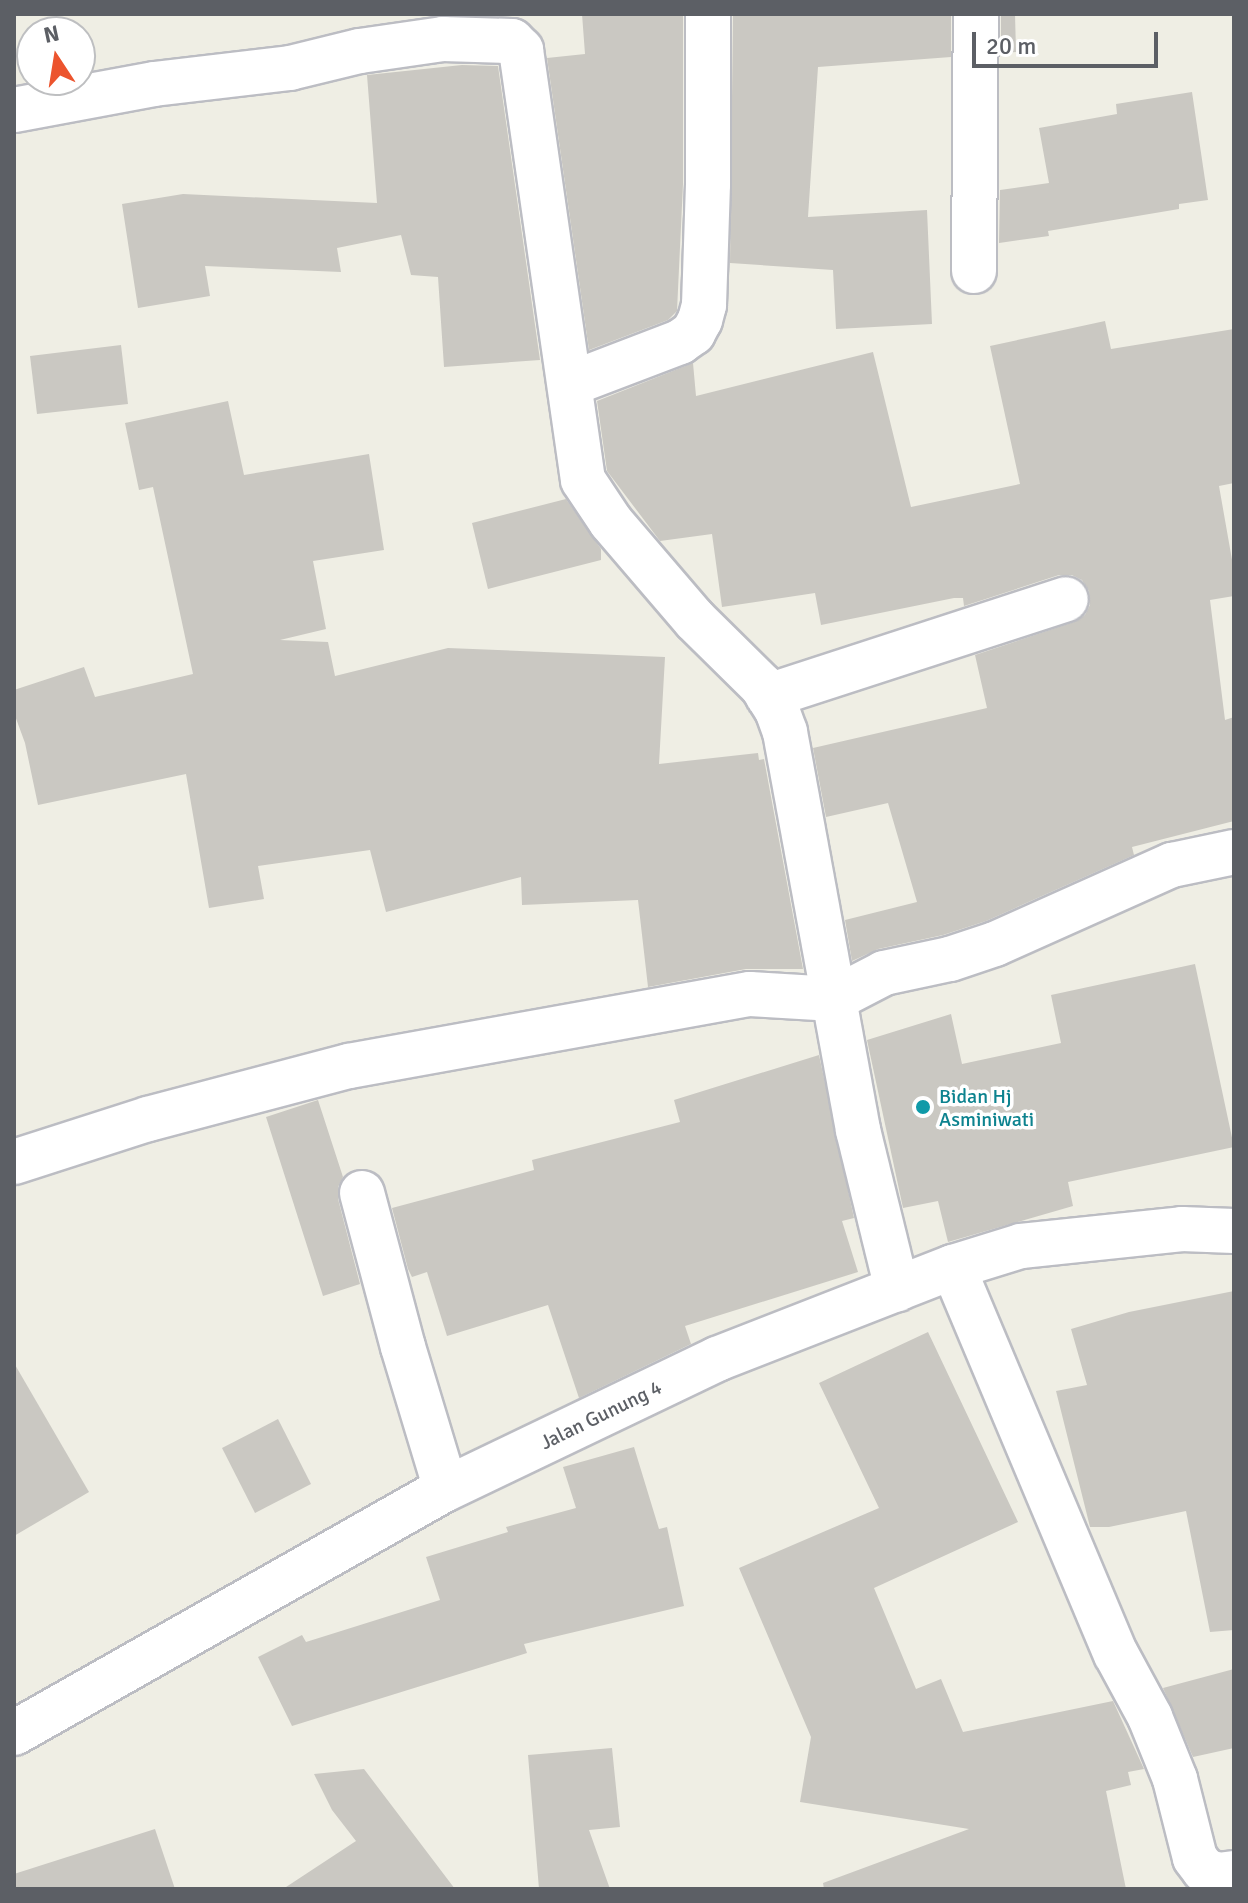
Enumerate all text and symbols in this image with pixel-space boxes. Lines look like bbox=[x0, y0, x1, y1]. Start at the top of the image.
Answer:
north arrow bbox=[16, 16, 96, 96]
scale bar bbox=[976, 16, 1162, 66]
text: N bbox=[41, 19, 62, 49]
text: 20 m bbox=[986, 31, 1036, 61]
place label: Bidan Hj Asminiwati bbox=[939, 1084, 1034, 1131]
marker: Bidan Hj Asminiwati bbox=[914, 1098, 932, 1116]
street label: Jalan Gunung 4 bbox=[536, 1375, 666, 1455]

